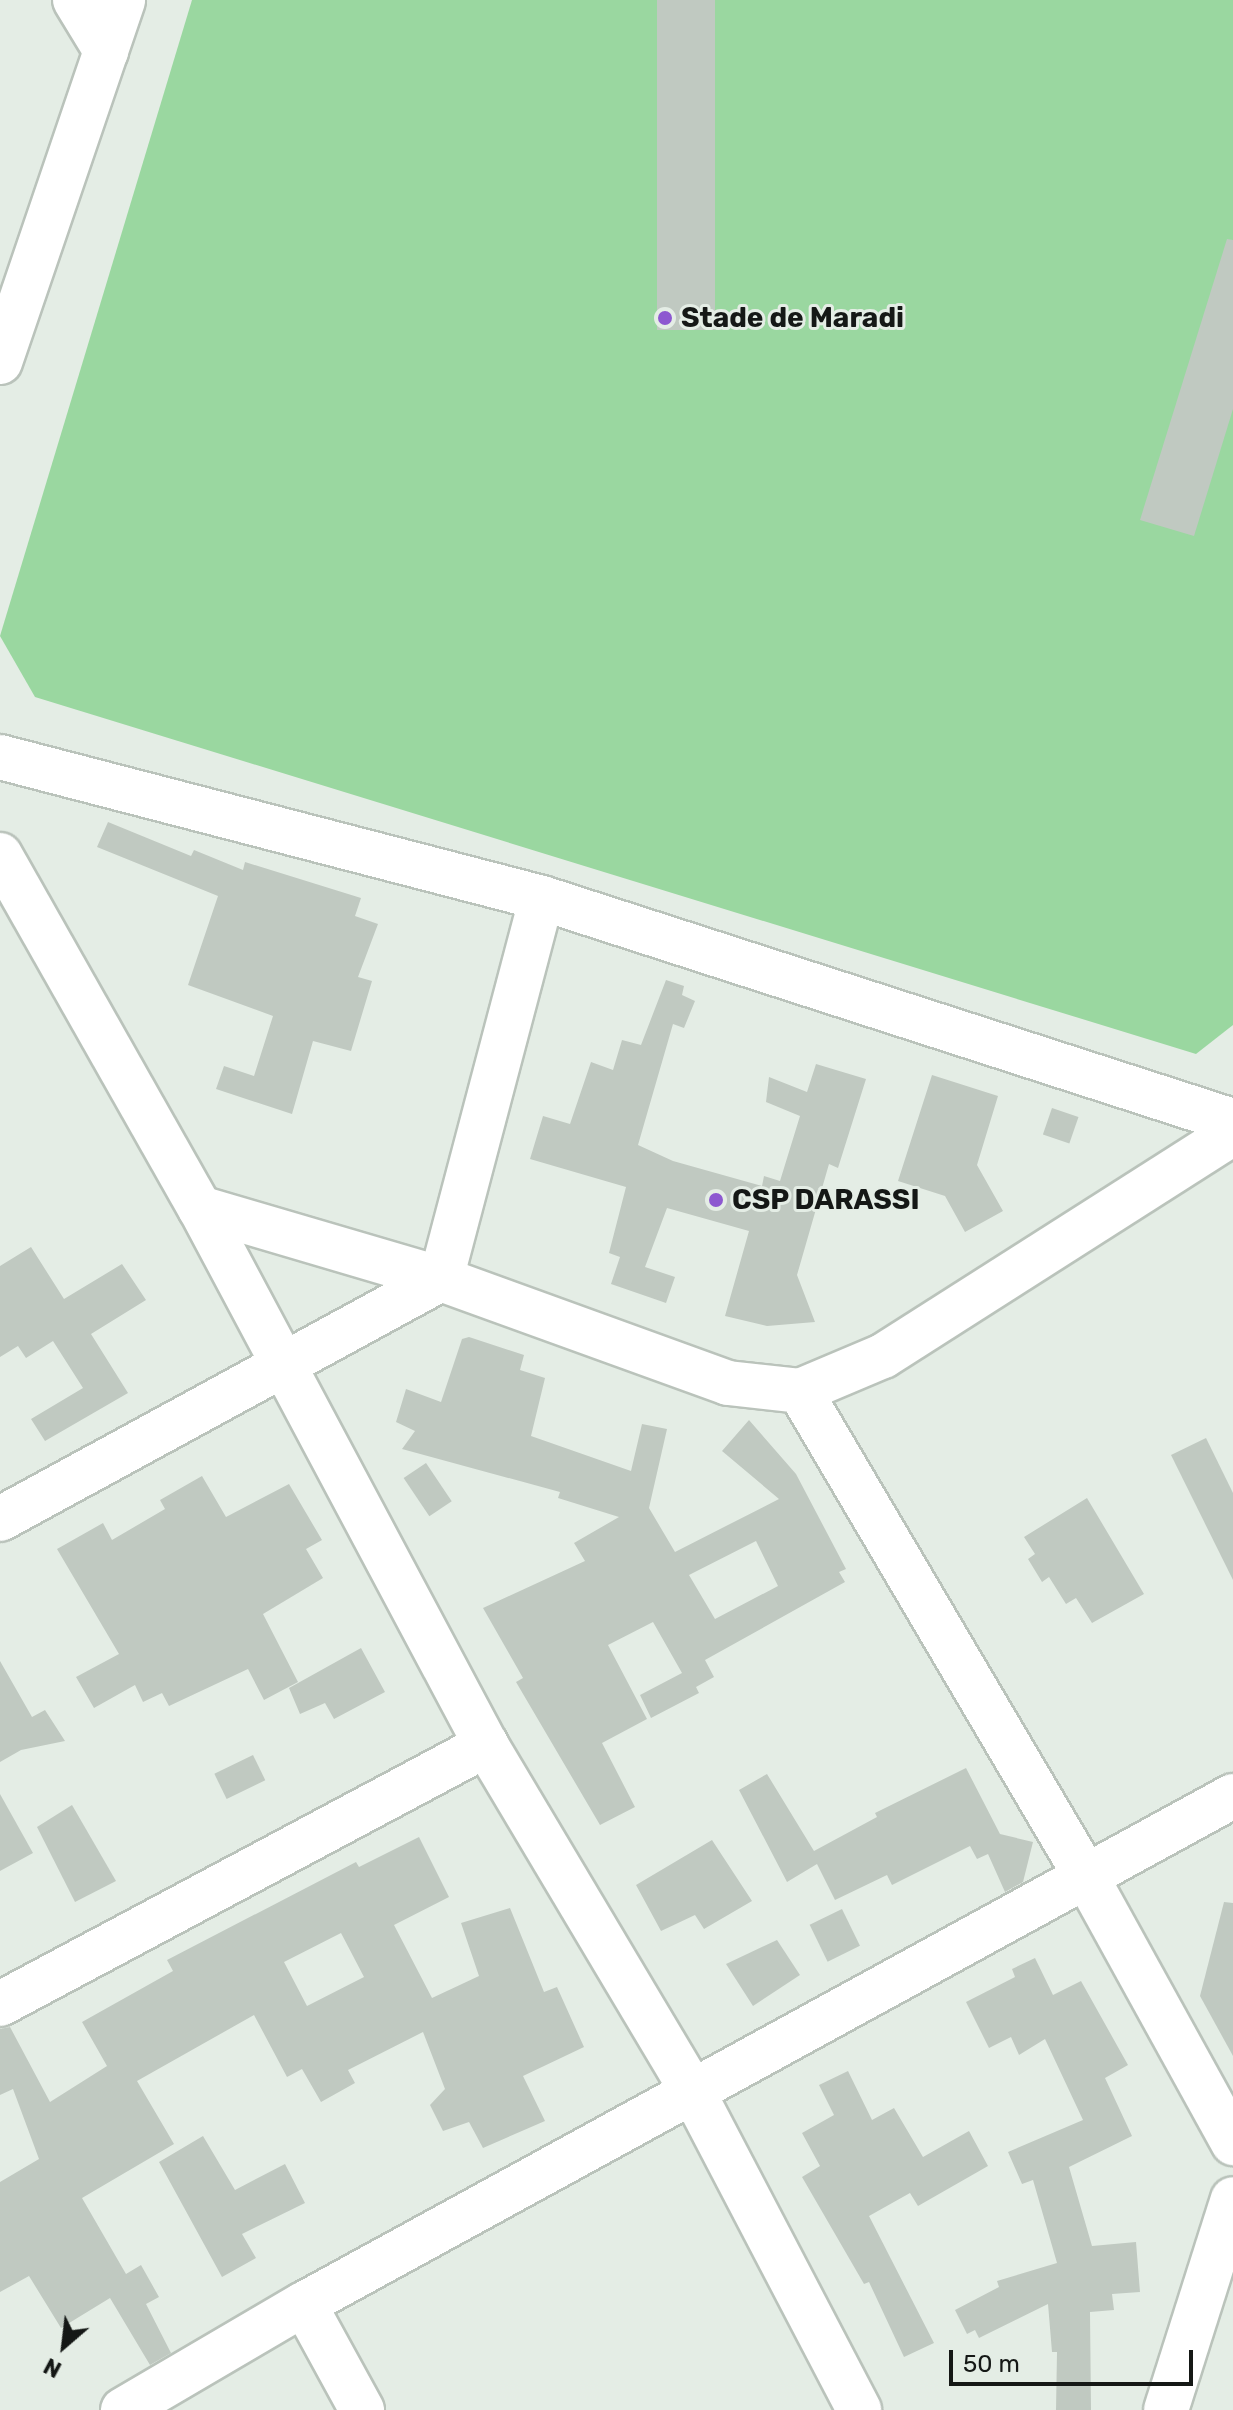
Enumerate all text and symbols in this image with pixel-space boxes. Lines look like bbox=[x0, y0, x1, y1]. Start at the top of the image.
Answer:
place label: Stade de Maradi bbox=[681, 301, 904, 335]
marker: Stade de Maradi bbox=[656, 309, 674, 327]
place label: CSP DARASSI bbox=[732, 1183, 920, 1217]
marker: CSP DARASSI bbox=[707, 1191, 725, 1209]
north arrow bbox=[24, 2306, 104, 2386]
scale bar bbox=[953, 2334, 1197, 2384]
text: 50 m bbox=[963, 2350, 1020, 2378]
text: N bbox=[39, 2352, 66, 2383]

